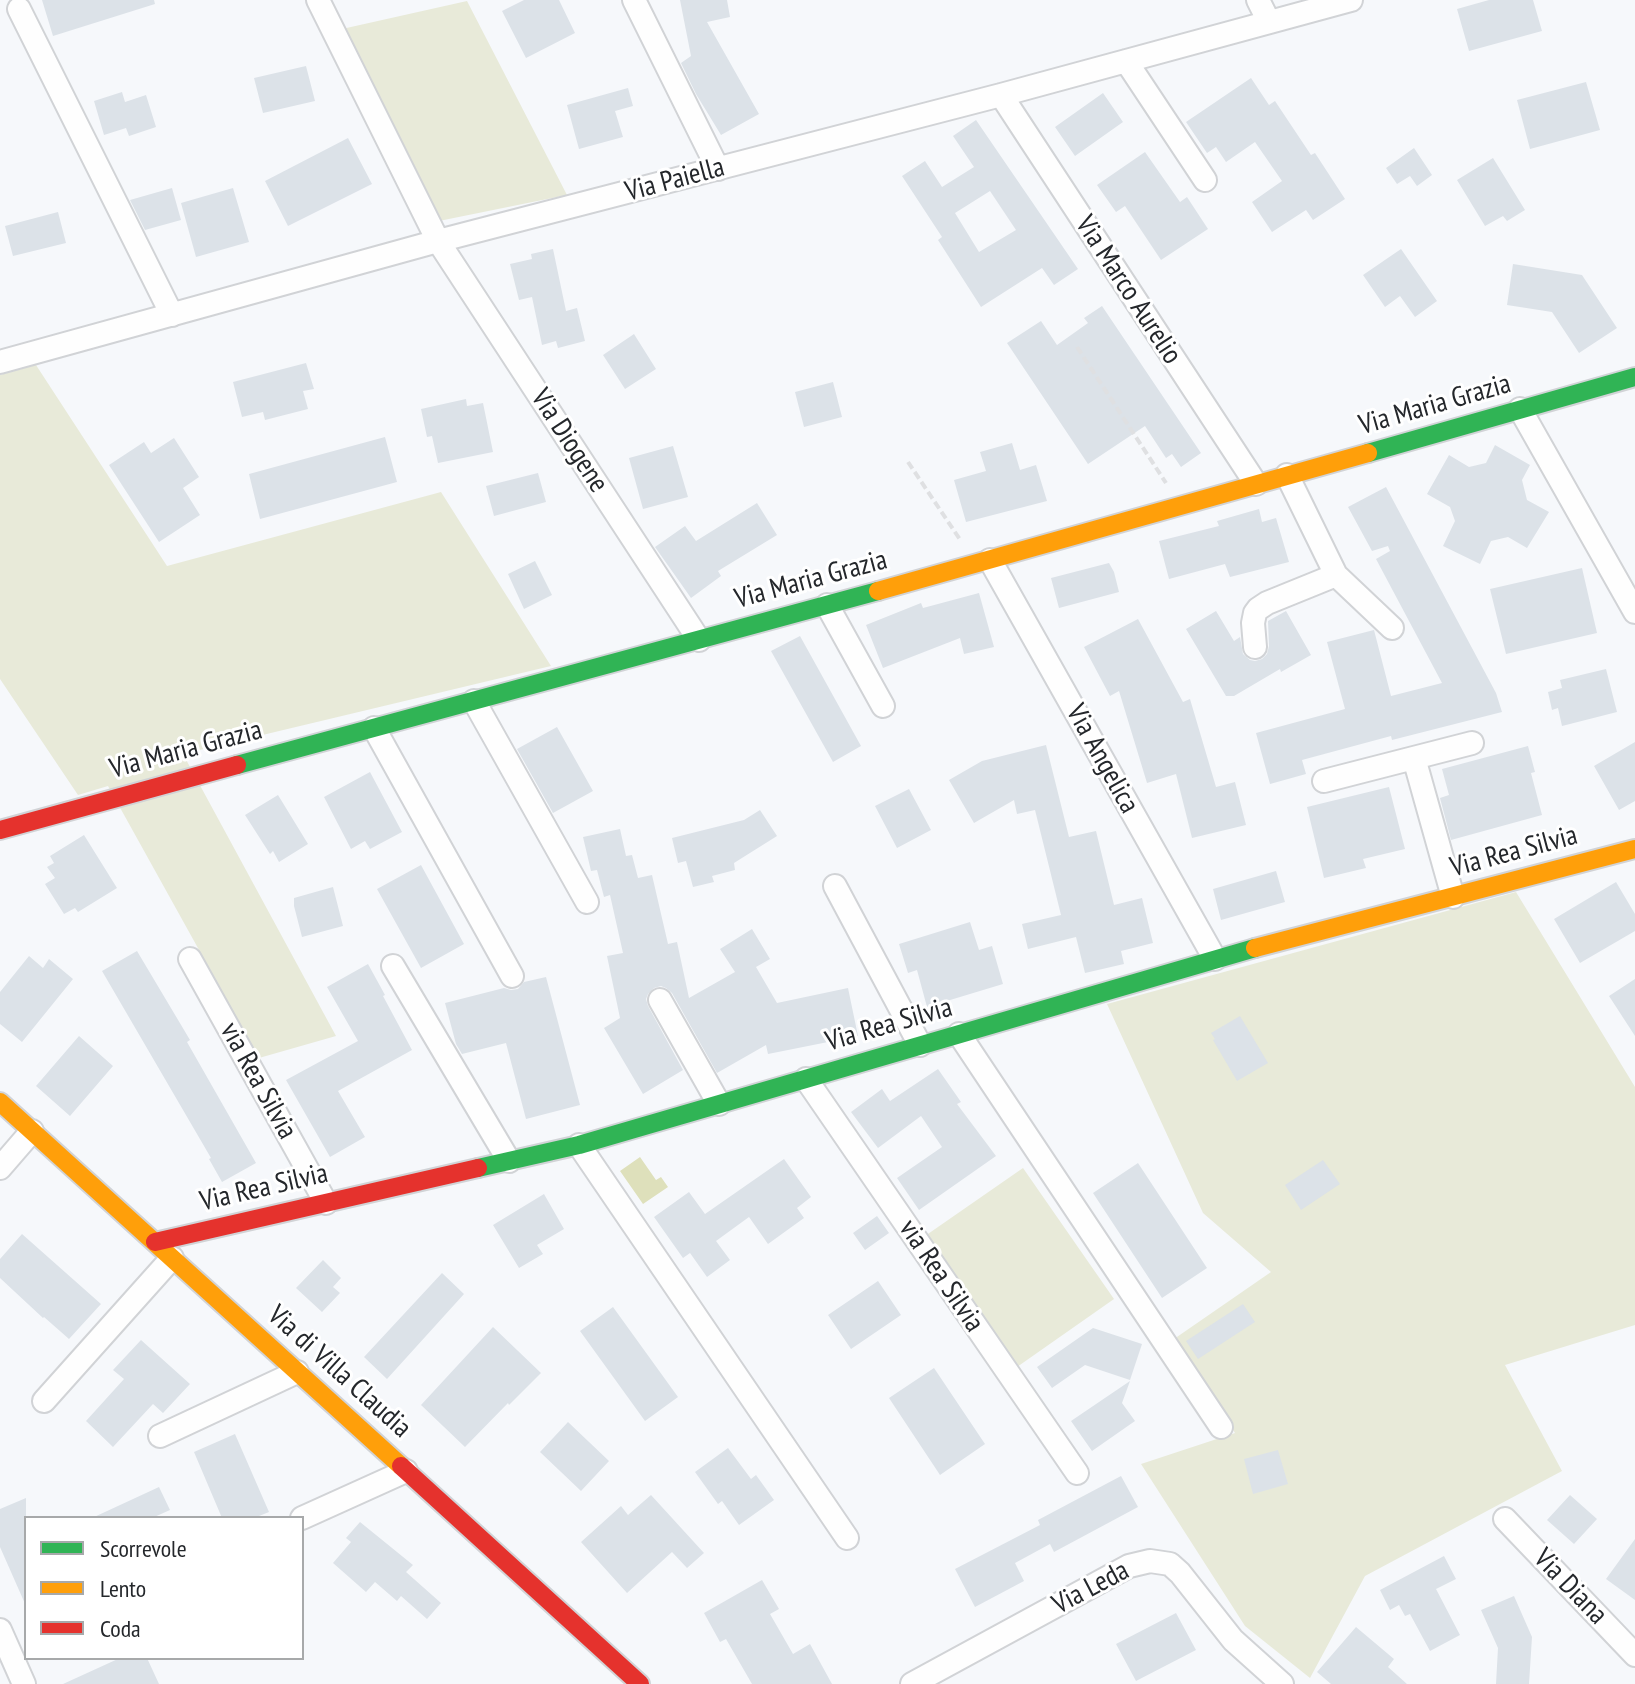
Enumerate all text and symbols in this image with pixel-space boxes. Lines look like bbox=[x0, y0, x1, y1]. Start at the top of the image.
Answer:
street label: Via Paiella bbox=[622, 151, 728, 209]
street label: Via Marco Aurelio bbox=[1068, 210, 1188, 370]
street label: Via Maria Grazia bbox=[1355, 367, 1515, 443]
street label: Via Diogene bbox=[523, 383, 615, 499]
street label: Via Maria Grazia bbox=[731, 544, 891, 616]
street label: Via Angelica bbox=[1058, 699, 1146, 819]
street label: Via Maria Grazia bbox=[106, 714, 266, 786]
street label: Via Rea Silvia bbox=[1447, 819, 1581, 885]
street label: Via Rea Silvia bbox=[822, 991, 956, 1059]
street label: via Rea Silvia bbox=[212, 1017, 304, 1145]
street label: Via Rea Silvia bbox=[197, 1157, 331, 1219]
street label: via Rea Silvia bbox=[891, 1214, 991, 1338]
street label: Via di Villa Claudia bbox=[260, 1299, 418, 1445]
legend bbox=[24, 1516, 304, 1660]
text: Scorrevole bbox=[100, 1533, 187, 1564]
street label: Via Diana bbox=[1526, 1542, 1614, 1632]
street label: Via Leda bbox=[1047, 1554, 1135, 1622]
text: Lento bbox=[100, 1573, 146, 1604]
text: Coda bbox=[100, 1613, 141, 1644]

